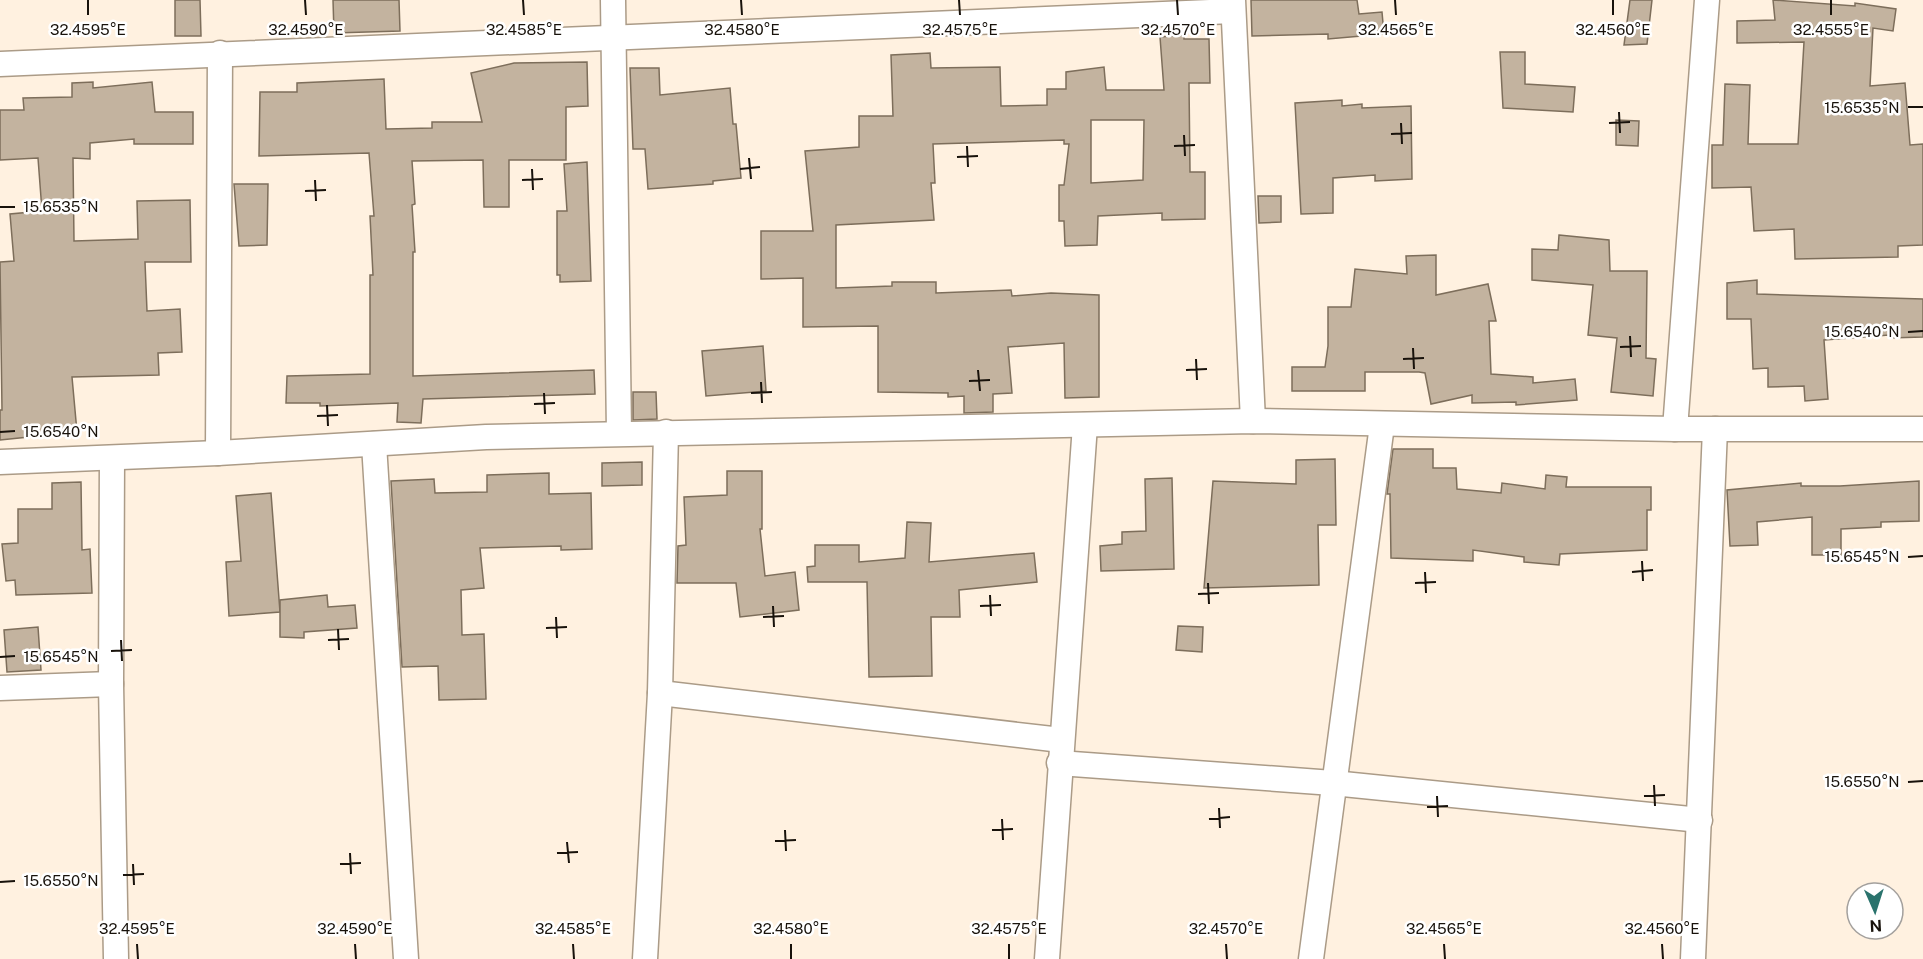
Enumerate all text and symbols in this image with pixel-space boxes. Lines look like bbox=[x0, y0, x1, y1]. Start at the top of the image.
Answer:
text: 32.4595°E bbox=[50, 21, 126, 38]
text: 32.4590°E bbox=[268, 21, 344, 38]
text: 32.4585°E bbox=[486, 21, 562, 38]
text: 32.4580°E bbox=[704, 21, 780, 38]
text: 32.4575°E bbox=[922, 21, 998, 38]
text: 32.4570°E bbox=[1141, 21, 1215, 38]
text: 32.4565°E bbox=[1358, 21, 1434, 38]
text: 32.4560°E bbox=[1575, 21, 1651, 38]
text: 32.4555°E bbox=[1793, 21, 1869, 38]
text: 15.6535°N bbox=[1824, 99, 1900, 116]
text: 15.6535°N bbox=[23, 198, 99, 215]
text: 15.6540°N bbox=[1825, 323, 1899, 340]
text: 15.6540°N bbox=[24, 423, 98, 440]
text: 15.6545°N bbox=[1824, 548, 1900, 565]
text: 15.6545°N bbox=[23, 648, 99, 665]
text: 15.6550°N bbox=[1824, 773, 1900, 790]
text: 15.6550°N bbox=[23, 872, 99, 889]
north arrow bbox=[1845, 881, 1905, 941]
text: N bbox=[1869, 916, 1883, 935]
text: 32.4595°E bbox=[99, 920, 175, 937]
text: 32.4590°E bbox=[317, 920, 393, 937]
text: 32.4585°E bbox=[535, 920, 611, 937]
text: 32.4580°E bbox=[753, 920, 829, 937]
text: 32.4575°E bbox=[971, 920, 1047, 937]
text: 32.4570°E bbox=[1189, 920, 1263, 937]
text: 32.4565°E bbox=[1406, 920, 1482, 937]
text: 32.4560°E bbox=[1624, 920, 1700, 937]

